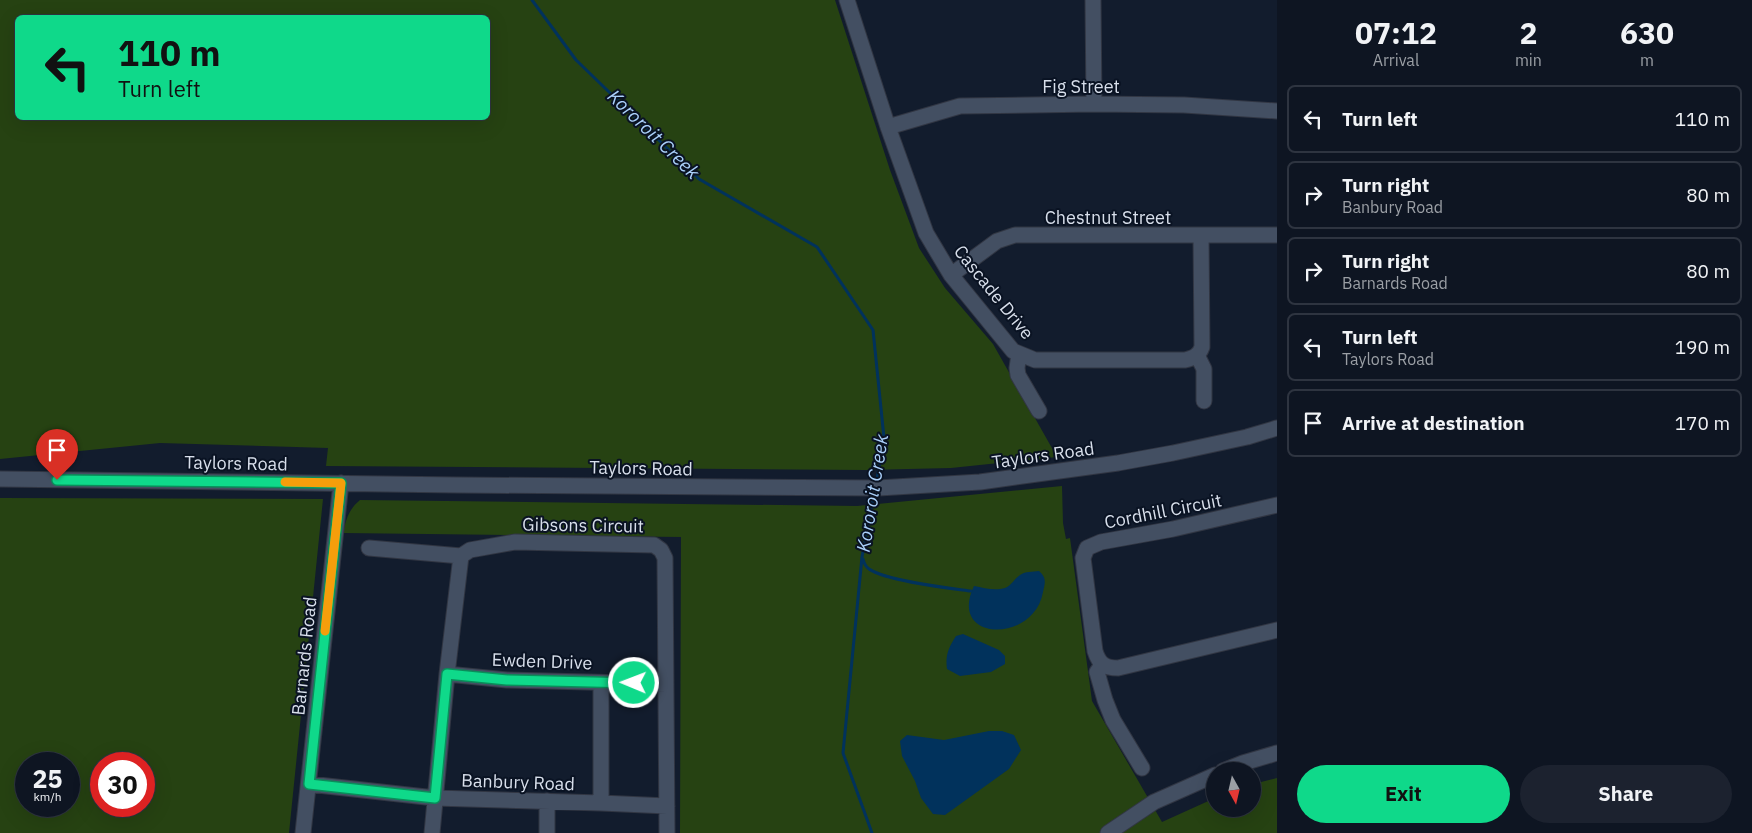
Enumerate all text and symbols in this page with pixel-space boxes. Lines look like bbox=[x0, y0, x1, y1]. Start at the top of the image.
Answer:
text: 07:12 bbox=[1355, 13, 1437, 52]
text: 2 bbox=[1519, 13, 1537, 52]
text: 630 bbox=[1620, 13, 1674, 52]
text: 110 m bbox=[118, 30, 221, 76]
icon: left bbox=[35, 35, 100, 100]
text: Arrival bbox=[1373, 50, 1419, 70]
text: min bbox=[1515, 50, 1542, 70]
text: m bbox=[1640, 50, 1654, 70]
text: Turn left bbox=[118, 74, 201, 103]
street label: Fig Street bbox=[1042, 75, 1120, 98]
water label: Kororoit Creek bbox=[603, 84, 706, 185]
icon: left bbox=[1299, 105, 1327, 133]
text: Turn left bbox=[1342, 107, 1418, 131]
text: 110 m bbox=[1675, 107, 1730, 131]
text: Turn right bbox=[1342, 173, 1429, 197]
icon: right bbox=[1299, 181, 1327, 209]
text: 80 m bbox=[1686, 183, 1730, 207]
text: Banbury Road bbox=[1342, 197, 1443, 217]
street label: Chestnut Street bbox=[1045, 206, 1171, 229]
street label: Cascade Drive bbox=[949, 240, 1039, 344]
text: Turn right bbox=[1342, 249, 1429, 273]
icon: right bbox=[1299, 257, 1327, 285]
text: 80 m bbox=[1686, 259, 1730, 283]
text: Barnards Road bbox=[1342, 273, 1448, 293]
text: Turn left bbox=[1342, 325, 1418, 349]
icon: left bbox=[1299, 333, 1327, 361]
text: 190 m bbox=[1675, 335, 1730, 359]
text: Taylors Road bbox=[1342, 349, 1434, 369]
icon: arrive bbox=[1299, 409, 1327, 437]
text: Arrive at destination bbox=[1342, 411, 1525, 435]
text: 170 m bbox=[1675, 411, 1730, 435]
pin bbox=[36, 429, 78, 480]
water label: Kororoit Creek bbox=[851, 431, 893, 554]
icon: arrive bbox=[43, 436, 71, 464]
street label: Taylors Road bbox=[990, 436, 1096, 474]
street label: Taylors Road bbox=[184, 451, 288, 475]
street label: Taylors Road bbox=[589, 456, 693, 480]
street label: Cordhill Circuit bbox=[1102, 488, 1224, 534]
street label: Gibsons Circuit bbox=[522, 512, 644, 538]
street label: Barnards Road bbox=[286, 596, 322, 716]
street label: Ewden Drive bbox=[491, 648, 593, 674]
position arrow bbox=[607, 656, 659, 708]
speed limit sign: 30 bbox=[90, 752, 155, 817]
text: 25 bbox=[32, 762, 63, 795]
north arrow bbox=[1206, 762, 1261, 818]
map controls bbox=[1206, 762, 1261, 817]
button: Exit bbox=[1297, 765, 1510, 823]
button: Share bbox=[1520, 765, 1732, 823]
street label: Banbury Road bbox=[461, 769, 575, 795]
text: km/h bbox=[33, 789, 62, 804]

